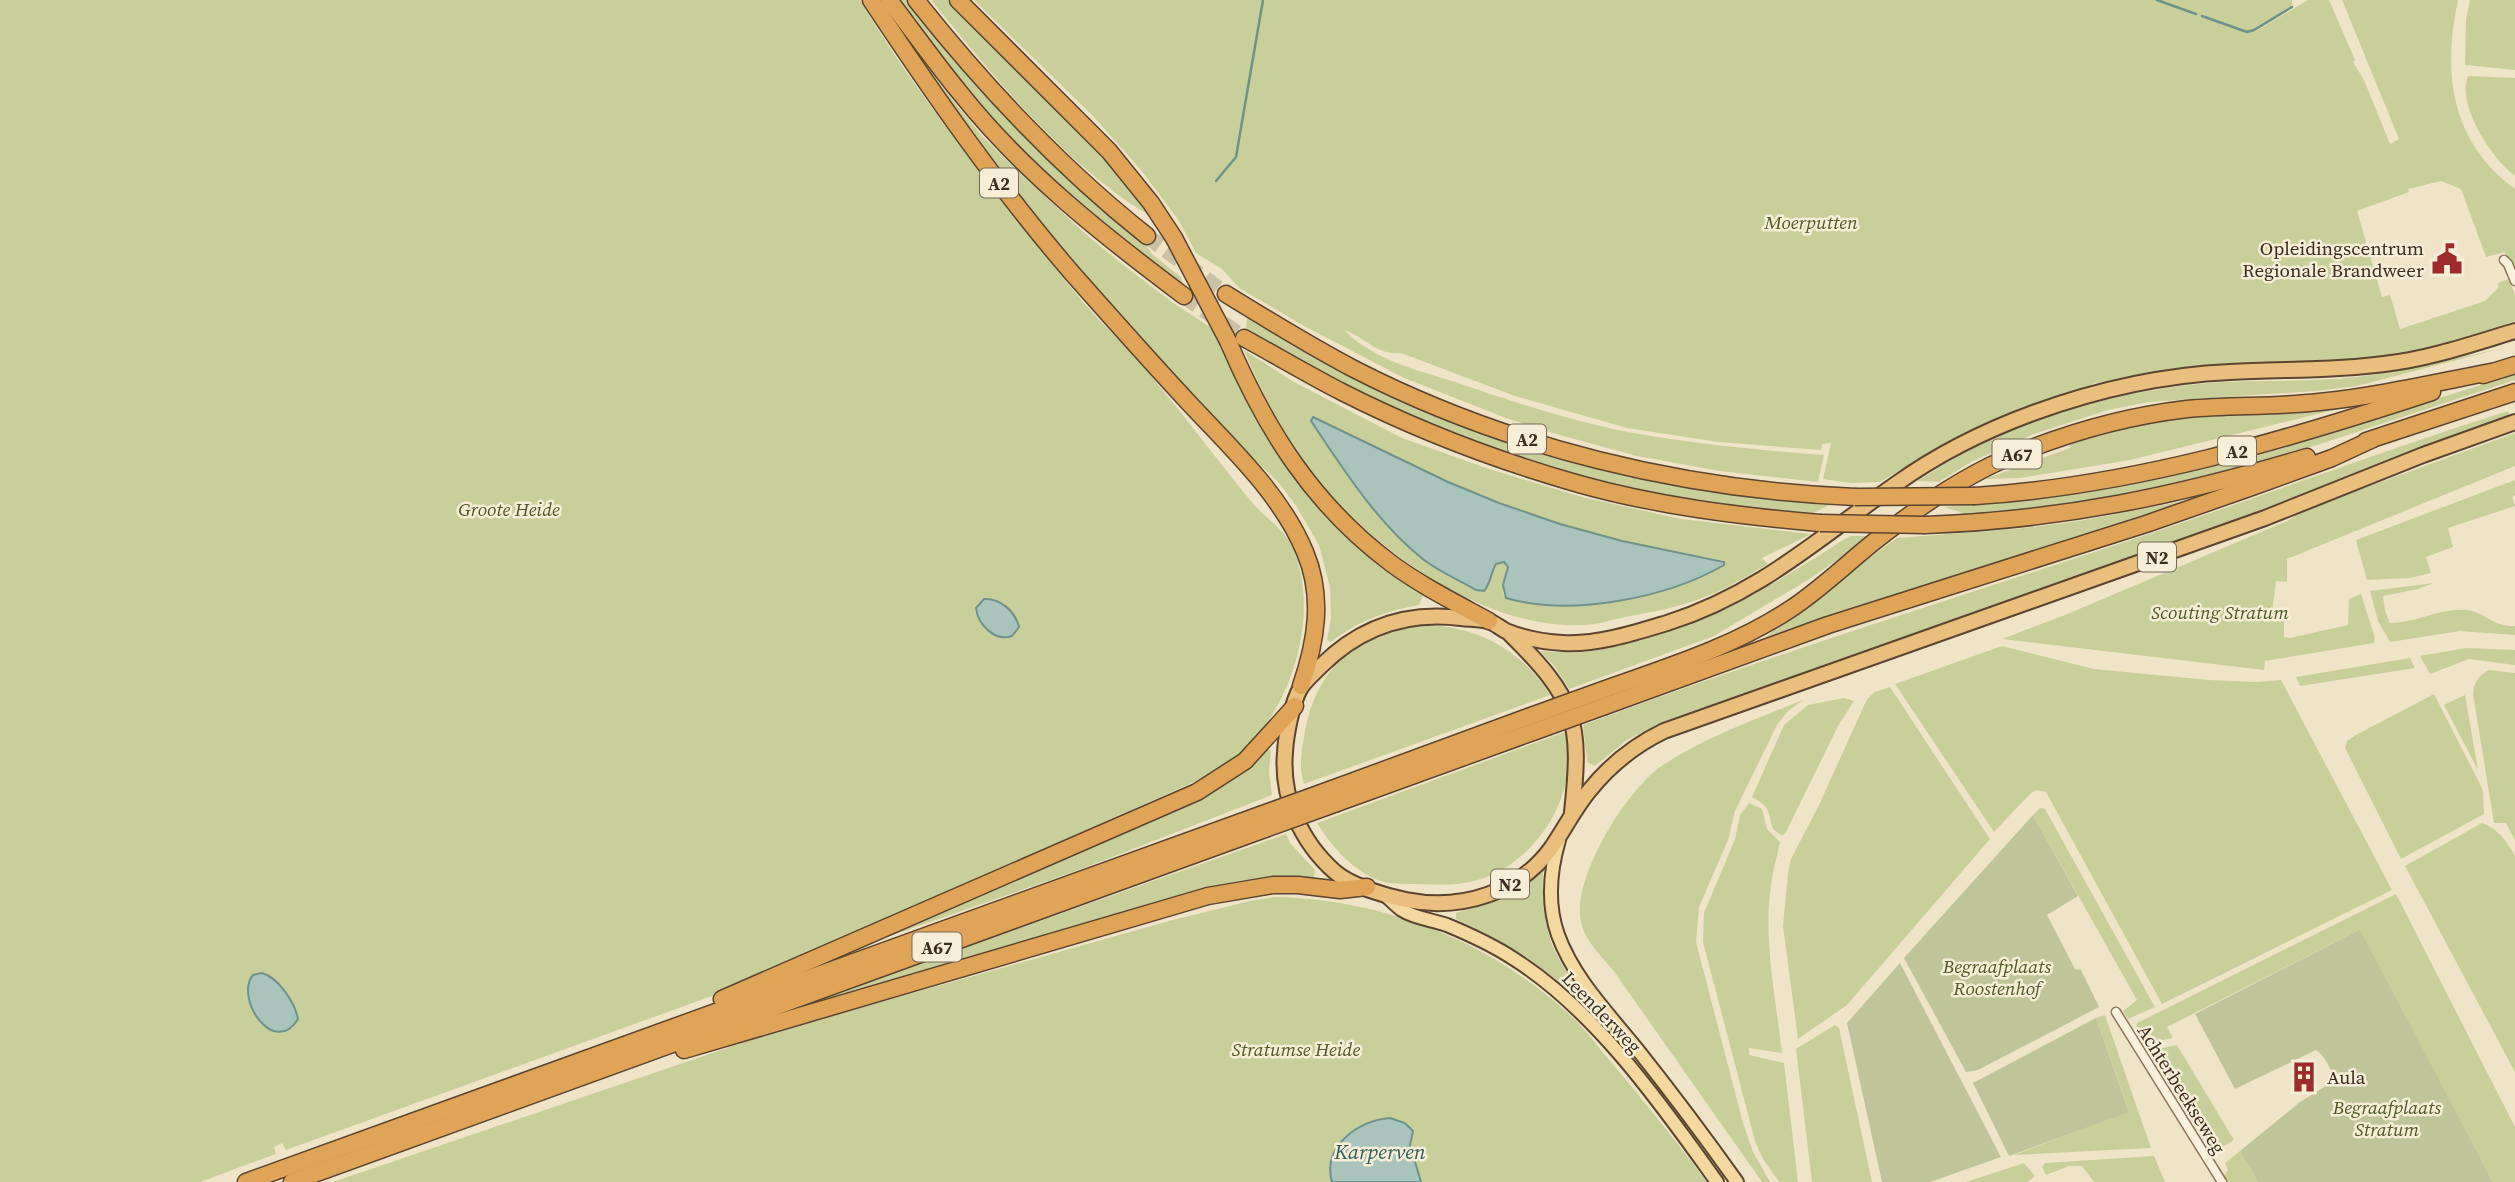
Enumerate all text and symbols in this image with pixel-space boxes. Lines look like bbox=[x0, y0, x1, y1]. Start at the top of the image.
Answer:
road number: A2 bbox=[980, 168, 1018, 198]
park label: Moerputten bbox=[1763, 209, 1858, 235]
place label: Opleidingscentrum Regionale Brandweer bbox=[2242, 235, 2424, 283]
public building icon: Opleidingscentrum Regionale Brandweer bbox=[2430, 242, 2464, 276]
road number: A2 bbox=[1508, 424, 1546, 454]
road number: A2 bbox=[2218, 436, 2256, 466]
road number: A67 bbox=[1993, 440, 2042, 468]
park label: Groote Heide bbox=[458, 496, 560, 522]
road number: N2 bbox=[2138, 542, 2176, 572]
park label: Scouting Stratum bbox=[2151, 599, 2289, 625]
road number: N2 bbox=[1491, 870, 1529, 898]
road number: A67 bbox=[912, 932, 962, 962]
park label: Begraafplaats Roostenhof bbox=[1942, 953, 2051, 1001]
street label: Leenderweg bbox=[1556, 965, 1648, 1059]
street label: Achterbeekseweg bbox=[2132, 1019, 2232, 1159]
park label: Stratumse Heide bbox=[1232, 1036, 1360, 1062]
building icon: Aula bbox=[2287, 1060, 2321, 1094]
place label: Aula bbox=[2327, 1064, 2366, 1090]
park label: Begraafplaats Stratum bbox=[2332, 1094, 2441, 1142]
water label: Karperven bbox=[1333, 1137, 1426, 1166]

